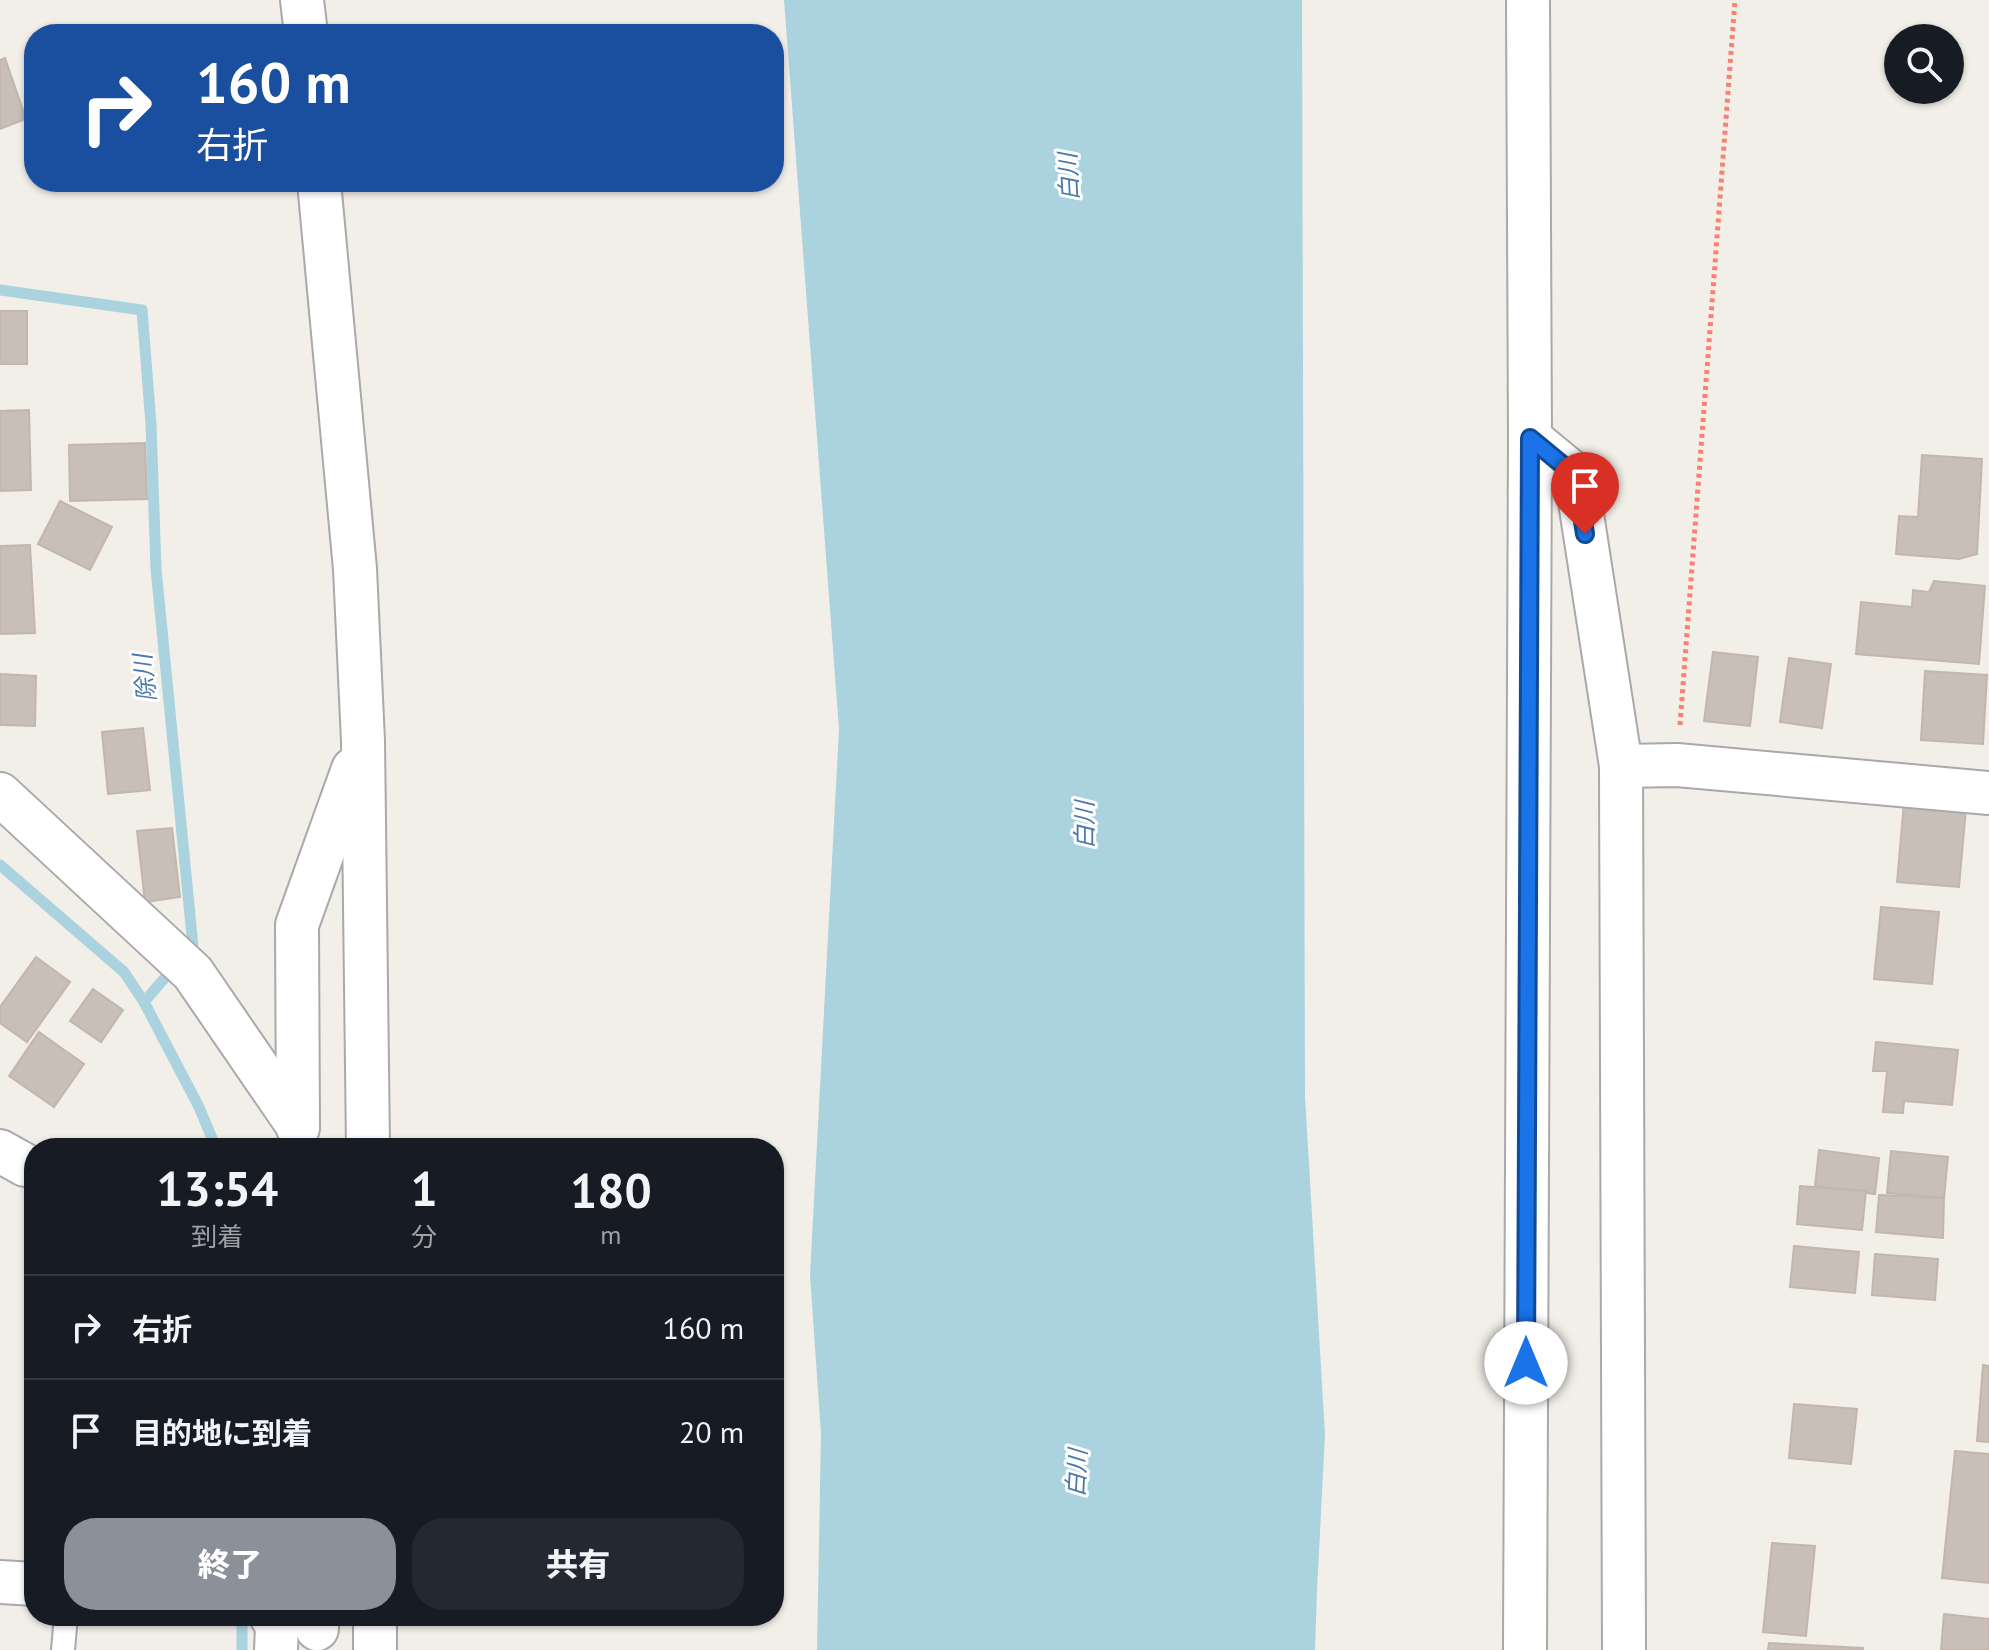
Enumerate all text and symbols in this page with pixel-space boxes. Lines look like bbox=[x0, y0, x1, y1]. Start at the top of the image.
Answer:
map controls bbox=[1884, 24, 1964, 104]
button: search bbox=[1884, 24, 1964, 104]
text: 160 m bbox=[196, 46, 351, 118]
icon: right bbox=[64, 56, 168, 160]
text: 右折 bbox=[196, 121, 268, 168]
water label: 白川 bbox=[1052, 149, 1085, 202]
pin bbox=[1551, 452, 1619, 534]
icon: arrive bbox=[1563, 464, 1607, 508]
water label: 除川 bbox=[126, 650, 162, 704]
water label: 白川 bbox=[1069, 798, 1100, 849]
text: 13:54 bbox=[156, 1157, 278, 1219]
text: 1 bbox=[410, 1157, 438, 1219]
text: 180 bbox=[570, 1159, 652, 1221]
text: m bbox=[600, 1218, 621, 1251]
text: 到着 bbox=[191, 1220, 243, 1253]
text: 分 bbox=[411, 1220, 437, 1253]
icon: right bbox=[64, 1305, 108, 1349]
text: 160 m bbox=[663, 1308, 744, 1347]
text: 右折 bbox=[132, 1309, 192, 1348]
position arrow bbox=[1484, 1321, 1568, 1405]
icon: arrive bbox=[64, 1409, 108, 1453]
text: 20 m bbox=[679, 1412, 744, 1451]
text: 目的地に到着 bbox=[132, 1413, 312, 1452]
water label: 白川 bbox=[1060, 1445, 1093, 1498]
button: 終了 bbox=[64, 1518, 396, 1610]
button: 共有 bbox=[412, 1518, 744, 1610]

